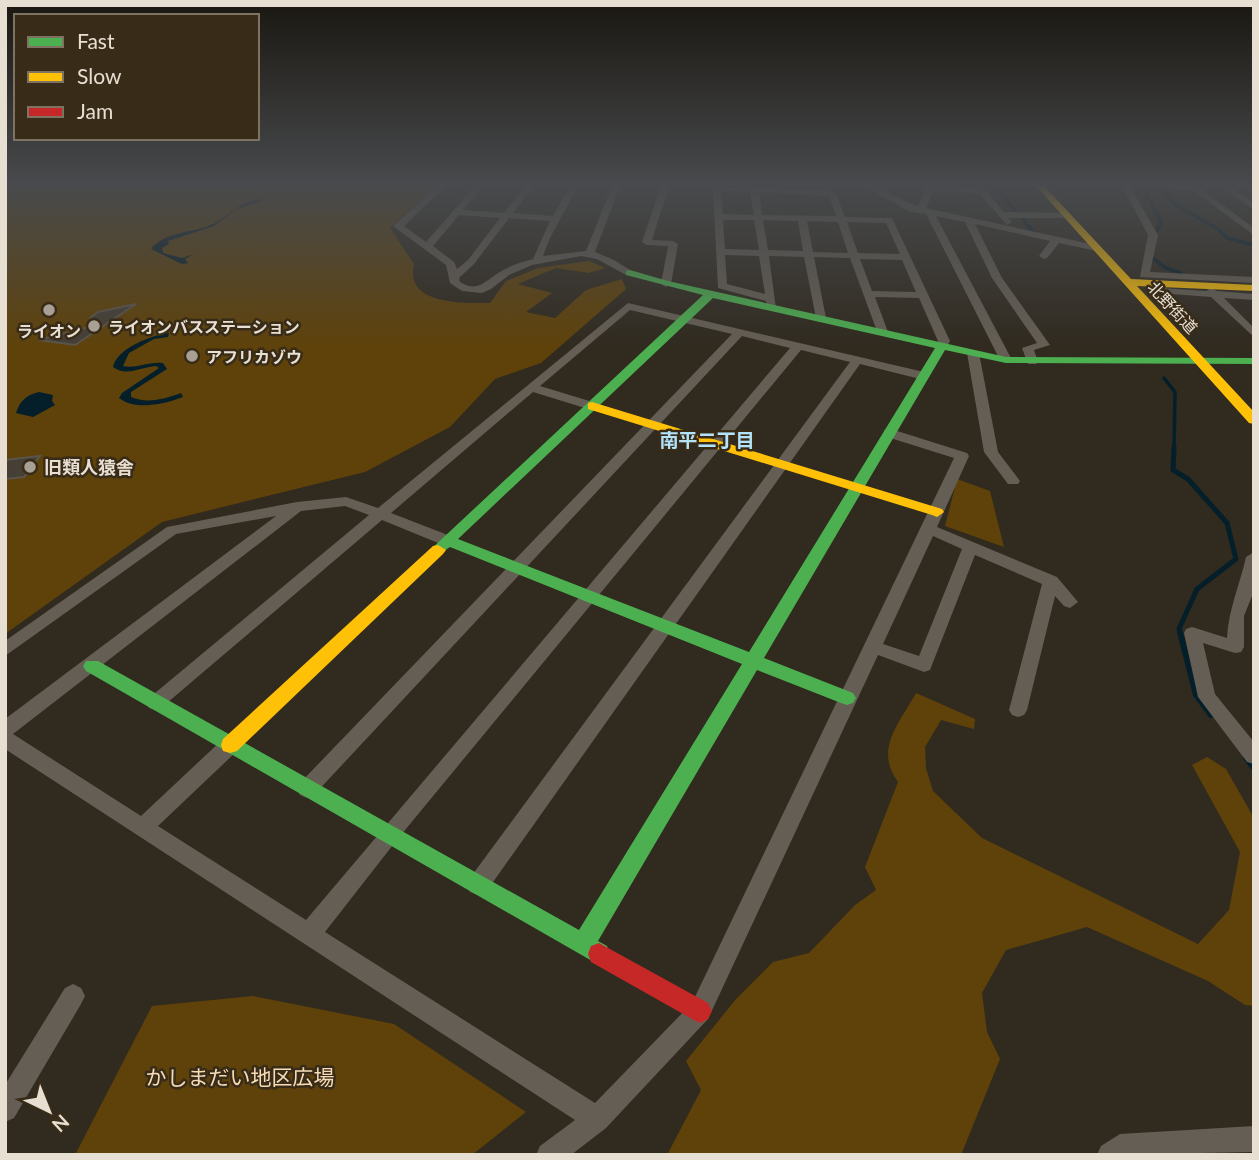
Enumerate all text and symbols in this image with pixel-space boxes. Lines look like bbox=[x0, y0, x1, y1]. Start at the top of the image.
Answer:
legend bbox=[14, 14, 259, 140]
text: Fast bbox=[77, 28, 115, 53]
text: Slow bbox=[77, 63, 122, 88]
text: Jam bbox=[77, 98, 113, 123]
street label: 北野街道 bbox=[1144, 277, 1202, 337]
marker: ライオン bbox=[41, 302, 57, 318]
place label: ライオンバスステーション bbox=[108, 317, 300, 336]
marker: ライオンバスステーション bbox=[86, 318, 102, 334]
place label: ライオン bbox=[17, 321, 81, 340]
place label: アフリカゾウ bbox=[206, 347, 302, 366]
marker: アフリカゾウ bbox=[184, 348, 200, 364]
district label: 南平二丁目 bbox=[659, 428, 755, 451]
place label: 旧類人猿舎 bbox=[44, 456, 134, 478]
marker: 旧類人猿舎 bbox=[22, 459, 38, 475]
park label: かしまだい地区広場 bbox=[146, 1064, 335, 1089]
north arrow bbox=[14, 1076, 84, 1146]
text: N bbox=[48, 1110, 74, 1137]

